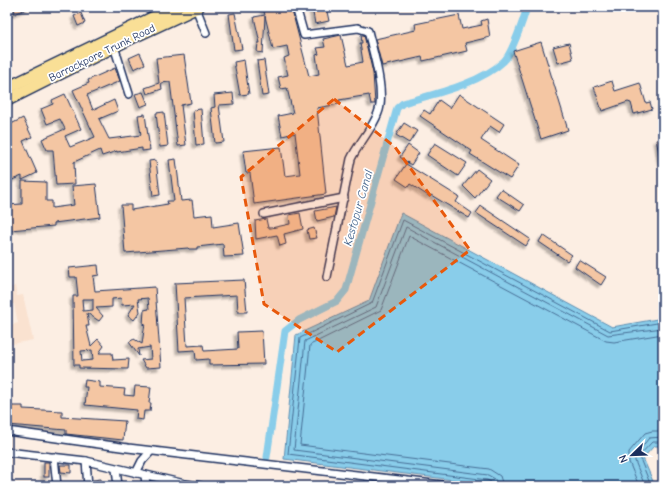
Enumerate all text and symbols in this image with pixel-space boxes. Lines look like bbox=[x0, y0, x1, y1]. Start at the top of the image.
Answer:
street label: Barrackpore Trunk Road bbox=[47, 21, 158, 84]
water label: Kestopur Canal bbox=[341, 168, 376, 247]
north arrow bbox=[612, 435, 652, 475]
text: N bbox=[616, 453, 631, 465]

